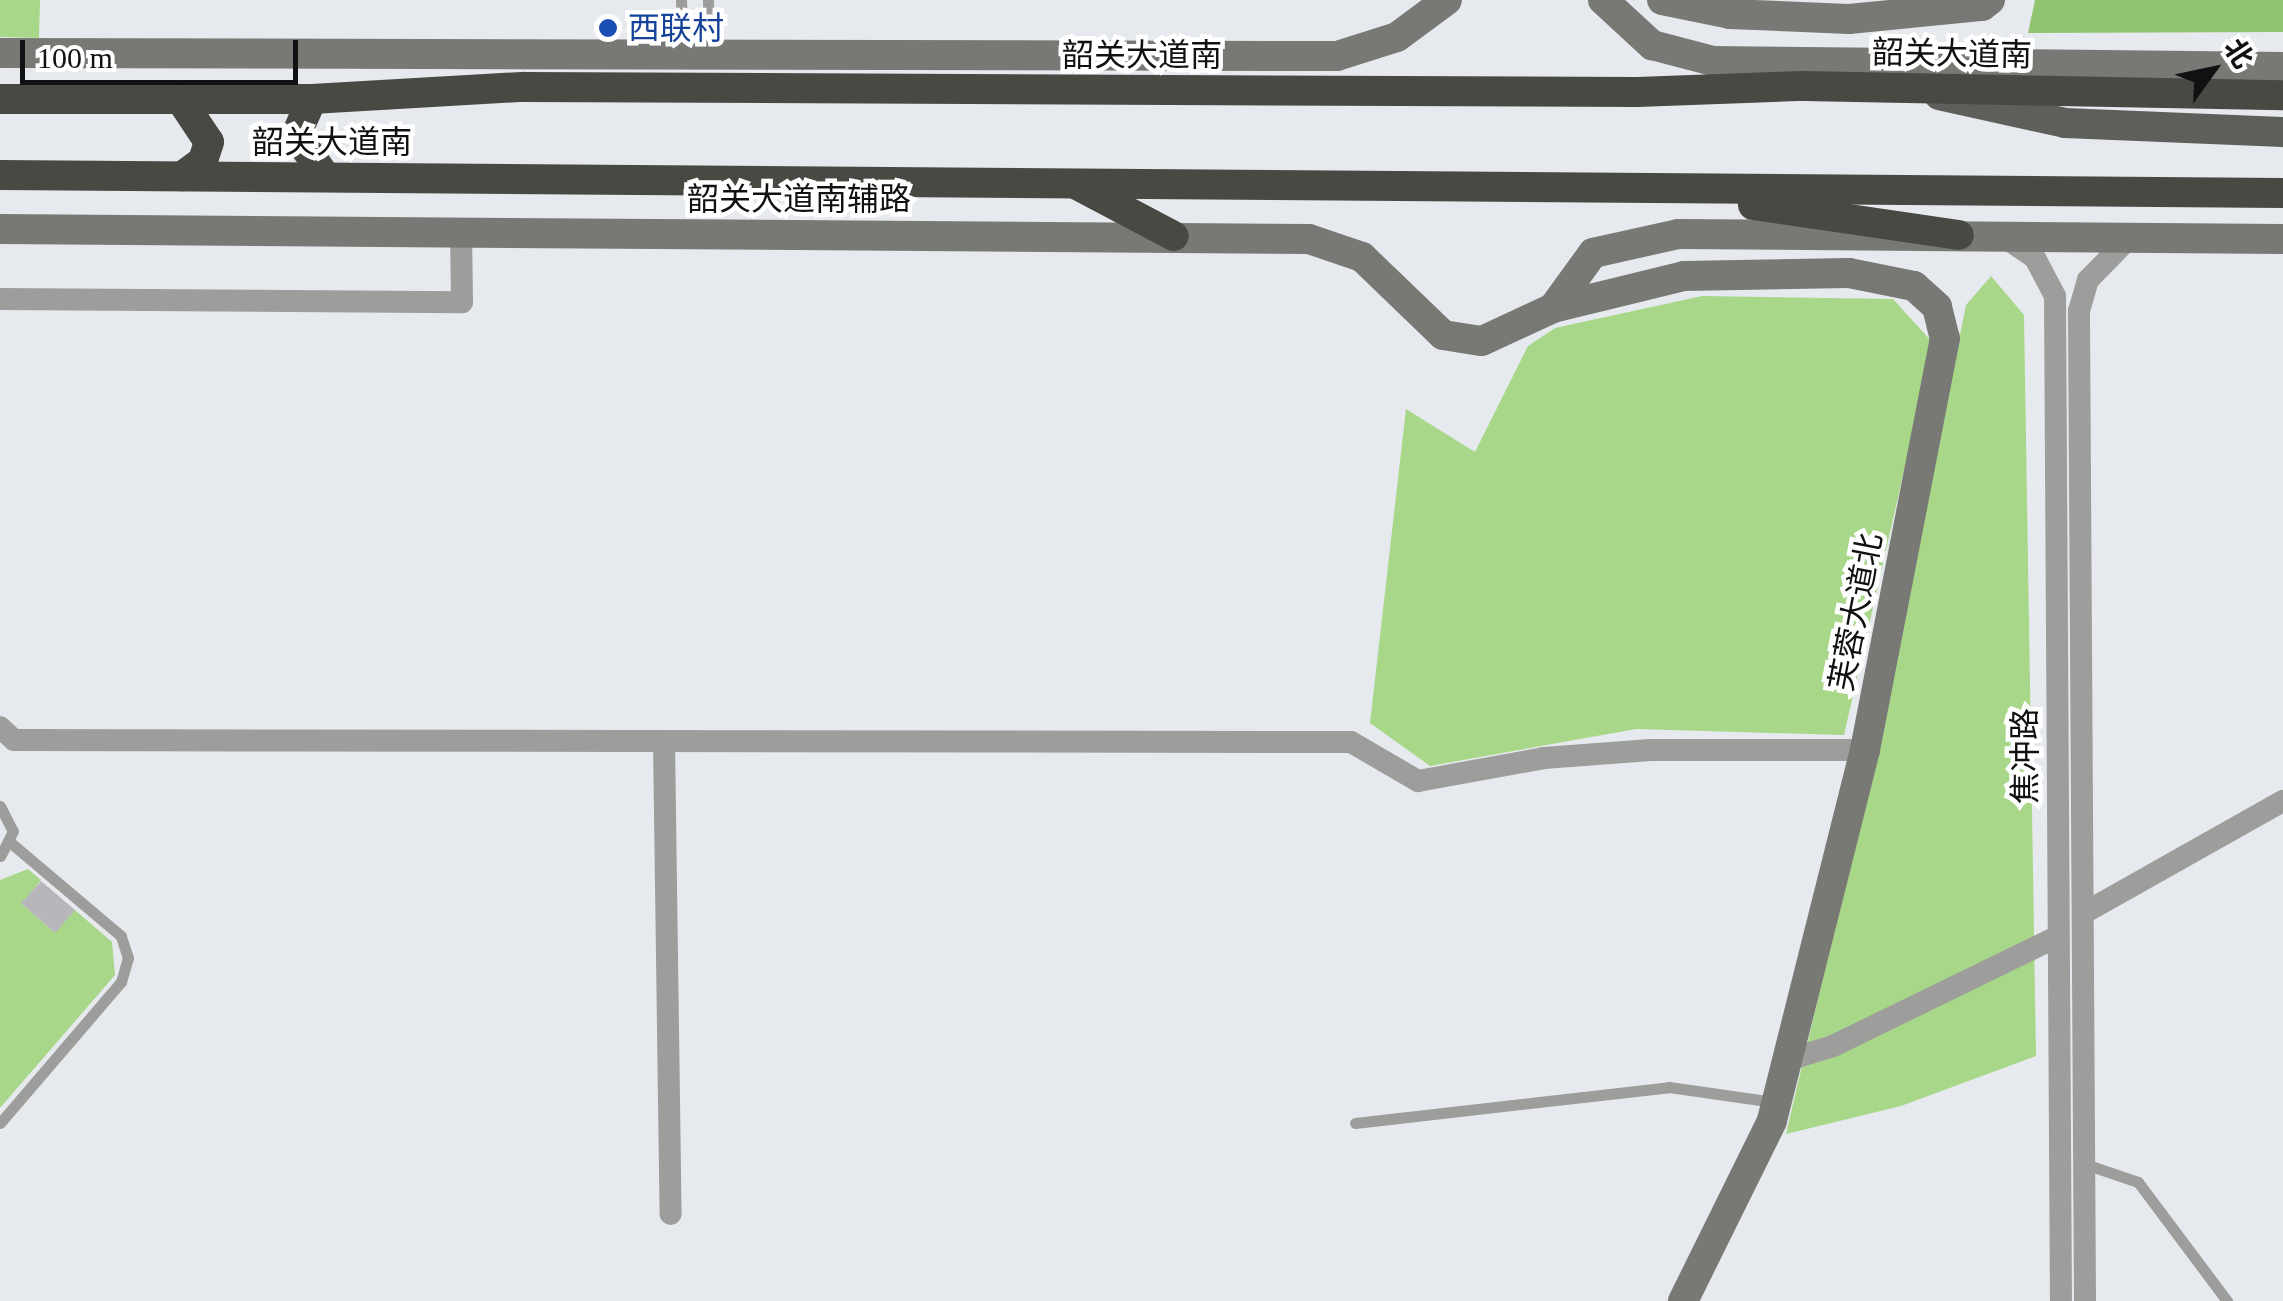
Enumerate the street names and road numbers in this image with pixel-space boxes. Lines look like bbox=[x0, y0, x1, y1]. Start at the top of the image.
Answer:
street label: 韶关大道南 bbox=[1872, 33, 2032, 75]
street label: 韶关大道南 bbox=[1062, 36, 1222, 74]
street label: 韶关大道南 bbox=[252, 123, 412, 161]
street label: 韶关大道南辅路 bbox=[687, 180, 911, 218]
street label: 芙蓉大道北 bbox=[1822, 530, 1890, 694]
street label: 焦冲路 bbox=[2006, 708, 2044, 804]

